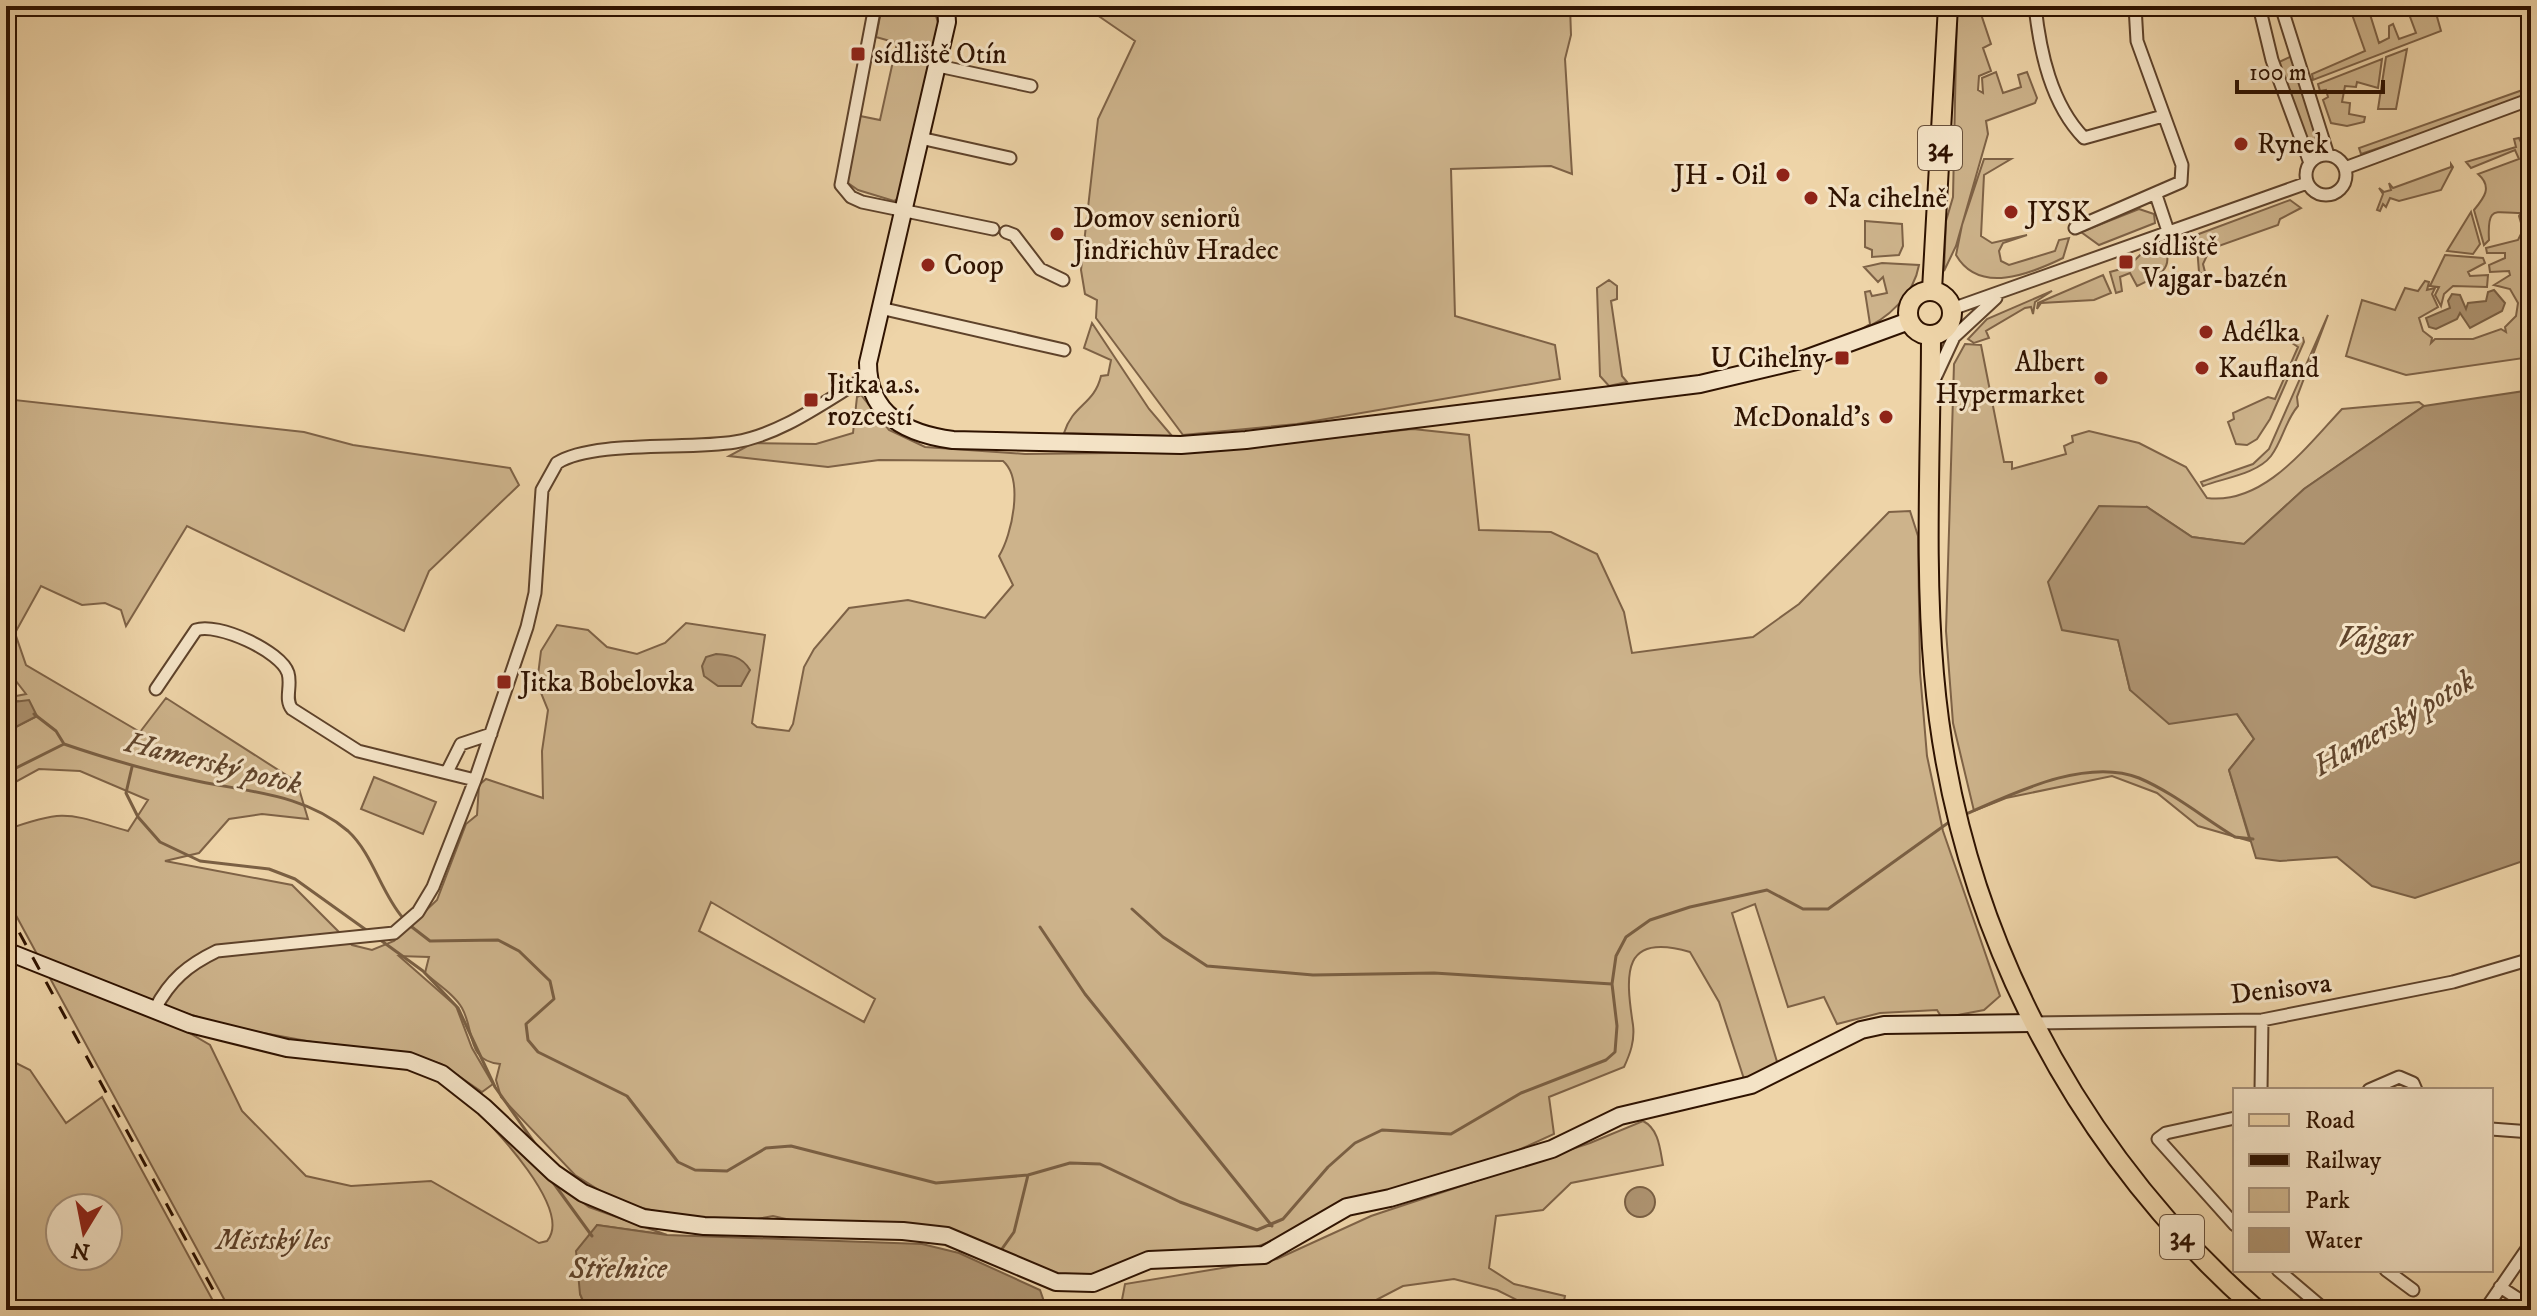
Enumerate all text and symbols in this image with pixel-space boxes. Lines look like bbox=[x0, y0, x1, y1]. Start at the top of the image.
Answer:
place label: sídliště Otín bbox=[874, 37, 1007, 72]
scale bar bbox=[2237, 44, 2383, 94]
marker: sídliště Otín bbox=[849, 45, 867, 63]
text: 100 m bbox=[2249, 58, 2307, 88]
road number: 34 bbox=[1918, 126, 1962, 170]
place label: Rynek bbox=[2257, 127, 2329, 162]
marker: Rynek bbox=[2232, 135, 2250, 153]
place label: JH - Oil bbox=[1670, 158, 1768, 193]
marker: JH - Oil bbox=[1774, 166, 1792, 184]
place label: Na cihelně bbox=[1827, 181, 1947, 216]
marker: Na cihelně bbox=[1802, 189, 1820, 207]
place label: JYSK bbox=[2024, 195, 2091, 230]
place label: Domov seniorů Jindřichův Hradec bbox=[1070, 201, 1279, 268]
marker: JYSK bbox=[2002, 203, 2020, 221]
marker: Domov seniorů Jindřichův Hradec bbox=[1048, 225, 1066, 243]
place label: sídliště Vajgar-bazén bbox=[2141, 229, 2288, 296]
place label: Coop bbox=[944, 248, 1004, 283]
marker: sídliště Vajgar-bazén bbox=[2117, 253, 2135, 271]
marker: Coop bbox=[919, 256, 937, 274]
place label: Adélka bbox=[2222, 315, 2300, 350]
marker: Adélka bbox=[2197, 323, 2215, 341]
place label: U Cihelny bbox=[1710, 341, 1827, 376]
place label: Albert Hypermarket bbox=[1935, 345, 2085, 412]
marker: U Cihelny bbox=[1833, 349, 1851, 367]
place label: Kaufland bbox=[2218, 351, 2319, 386]
marker: Kaufland bbox=[2193, 359, 2211, 377]
place label: Jitka a.s. rozcestí bbox=[824, 367, 920, 434]
marker: Albert Hypermarket bbox=[2092, 369, 2110, 387]
marker: Jitka a.s. rozcestí bbox=[802, 391, 820, 409]
place label: McDonald's bbox=[1733, 400, 1870, 435]
marker: McDonald's bbox=[1877, 408, 1895, 426]
water label: Vajgar bbox=[2338, 620, 2414, 657]
water label: Hamerský potok bbox=[2306, 663, 2482, 786]
place label: Jitka Bobelovka bbox=[517, 665, 694, 700]
marker: Jitka Bobelovka bbox=[495, 673, 513, 691]
water label: Hamerský potok bbox=[120, 724, 306, 804]
street label: Denisova bbox=[2228, 965, 2334, 1013]
legend bbox=[2233, 1088, 2493, 1272]
text: Road bbox=[2305, 1106, 2355, 1136]
text: Railway bbox=[2305, 1146, 2382, 1176]
text: Park bbox=[2305, 1186, 2350, 1216]
north arrow bbox=[44, 1192, 124, 1272]
road number: 34 bbox=[2160, 1215, 2204, 1259]
park label: Městský les bbox=[214, 1223, 330, 1258]
text: Water bbox=[2304, 1226, 2362, 1256]
text: N bbox=[70, 1235, 92, 1265]
water label: Střelnice bbox=[568, 1251, 668, 1288]

